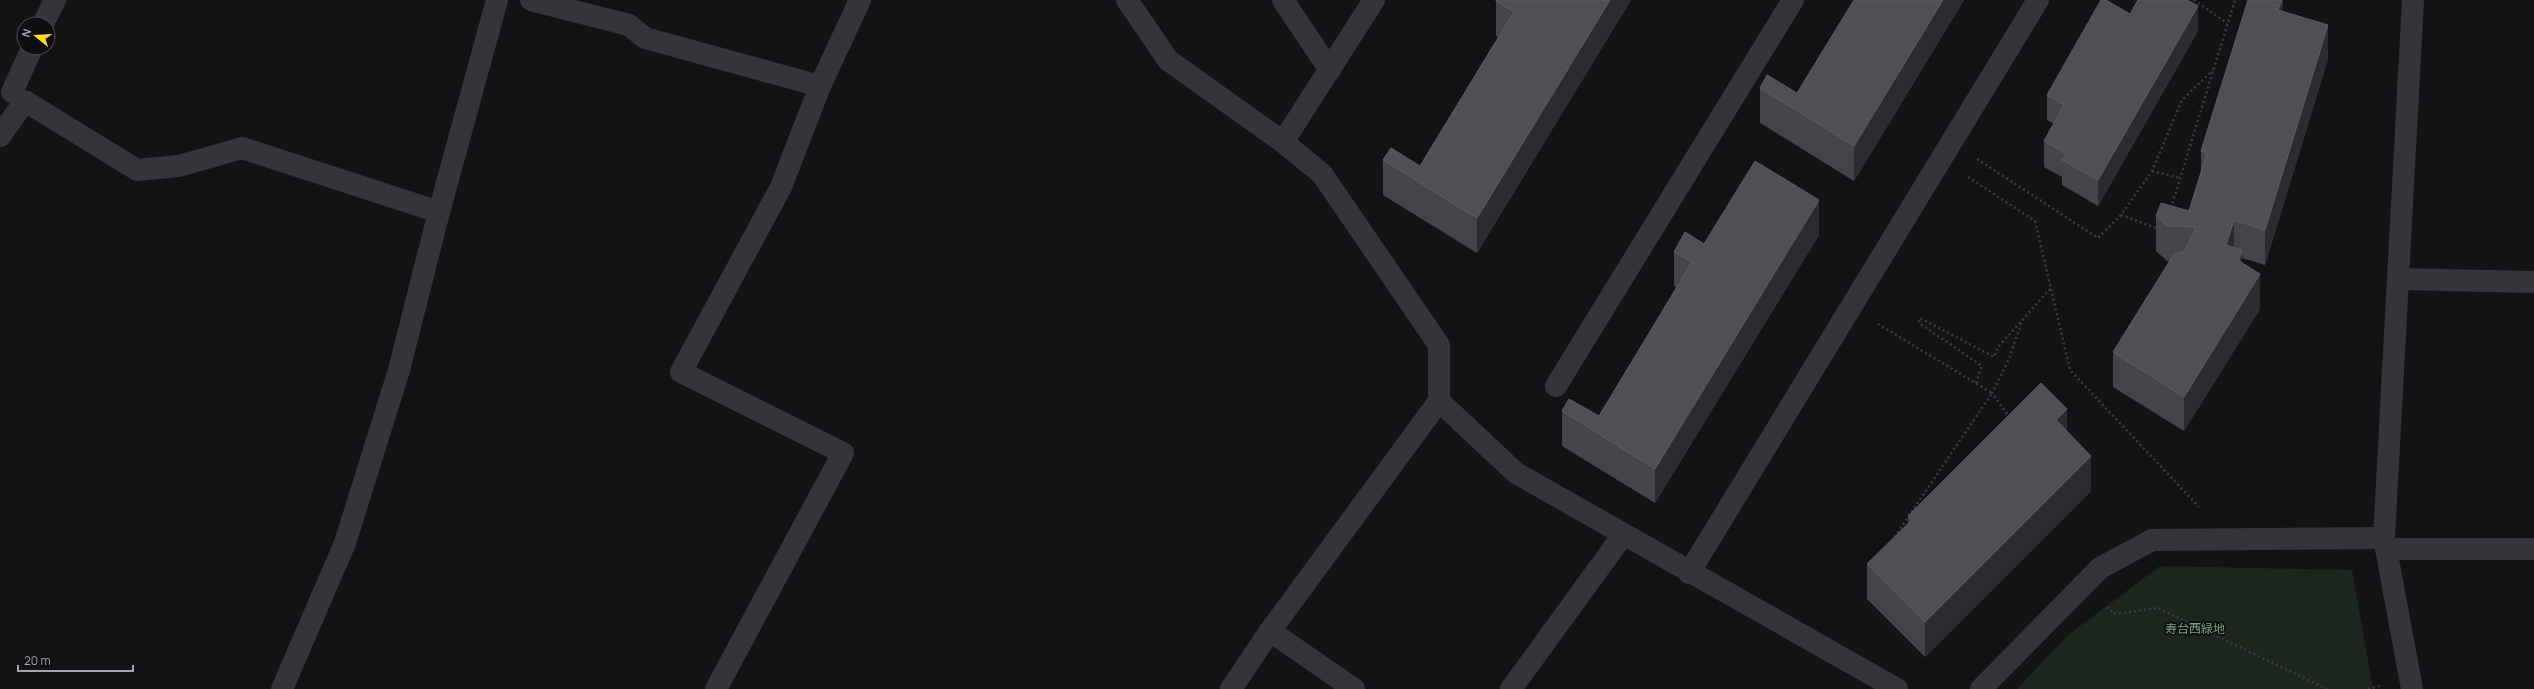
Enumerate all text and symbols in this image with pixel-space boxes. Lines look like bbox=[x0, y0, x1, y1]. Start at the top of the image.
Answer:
north arrow bbox=[16, 16, 56, 56]
text: N bbox=[18, 27, 34, 39]
park label: 寿台西緑地 bbox=[2165, 620, 2225, 637]
scale bar bbox=[18, 647, 133, 673]
text: 20 m bbox=[24, 652, 51, 669]

